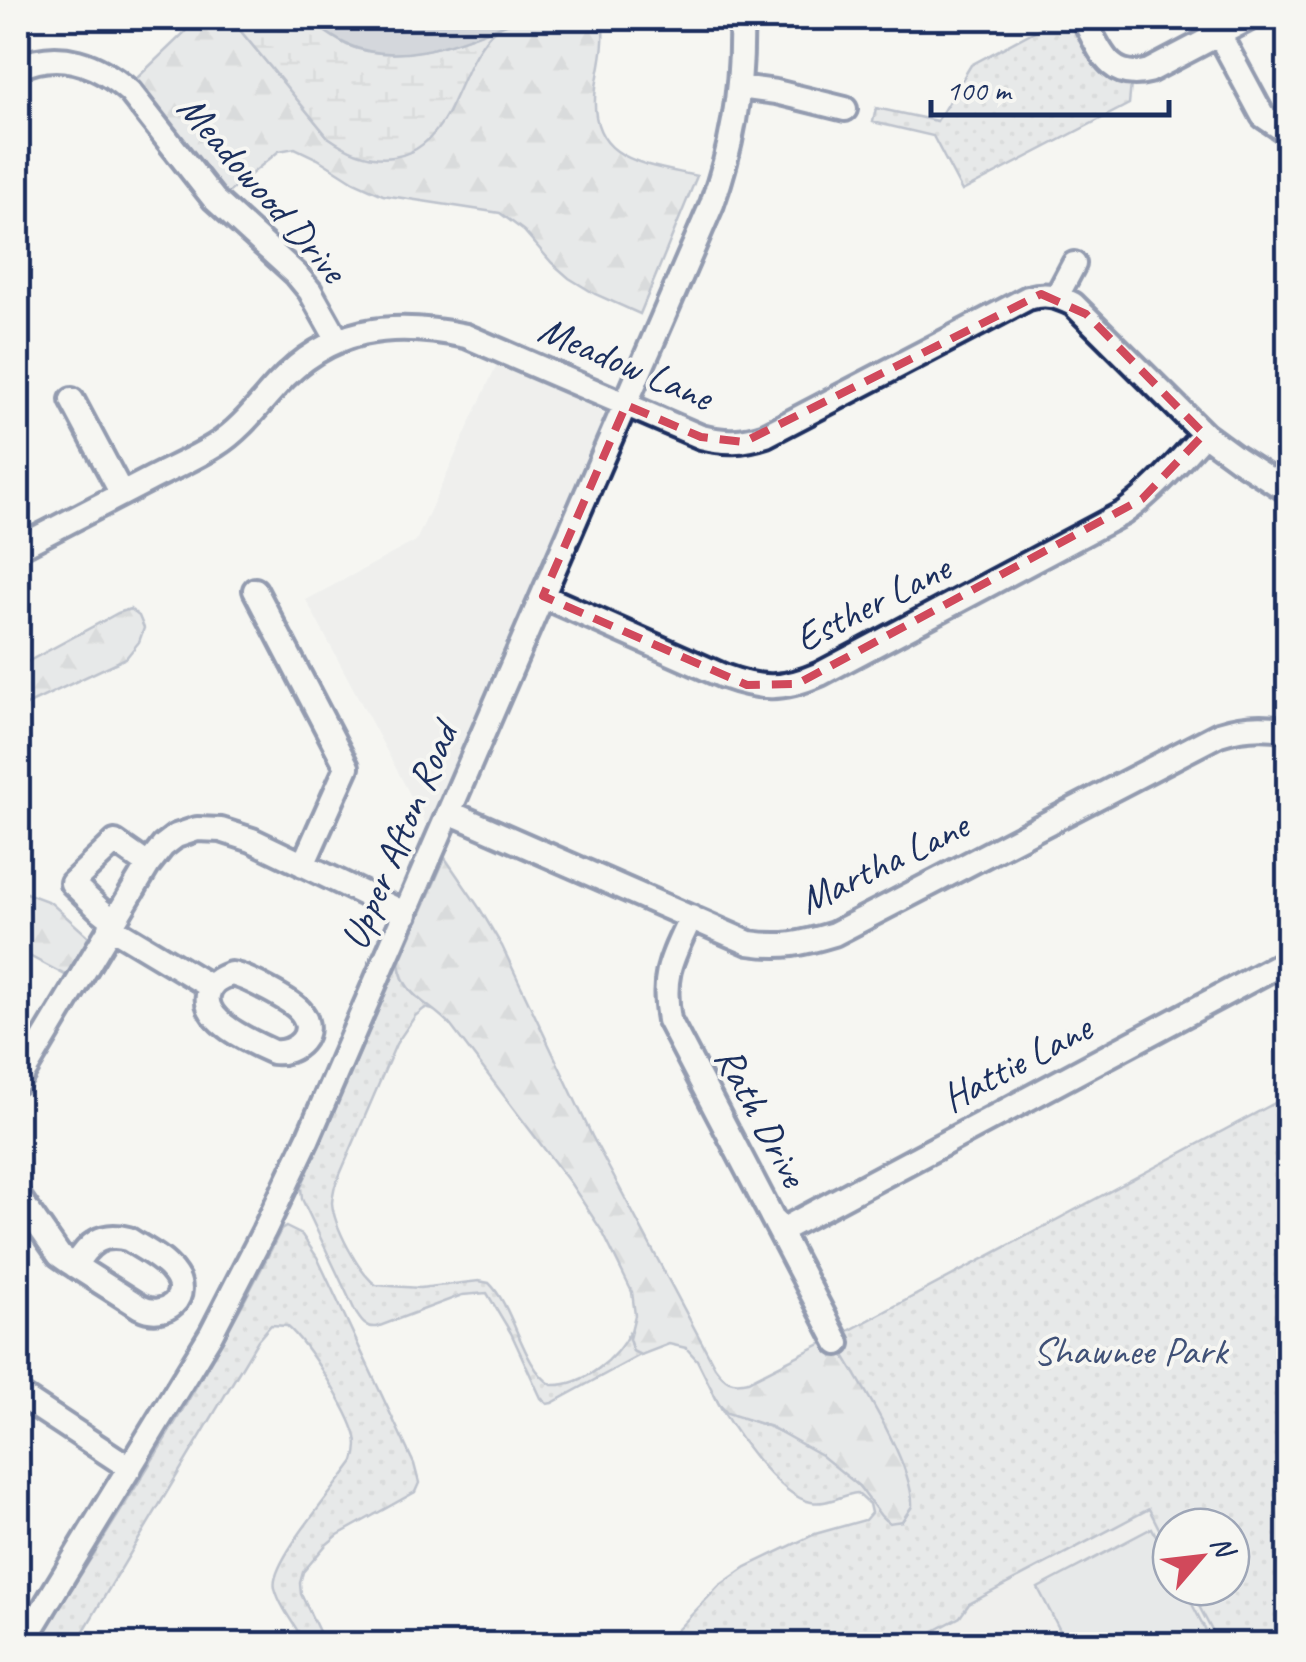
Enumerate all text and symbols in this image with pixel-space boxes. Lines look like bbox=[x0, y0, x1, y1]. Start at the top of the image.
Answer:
scale bar bbox=[931, 55, 1168, 117]
text: 100 m bbox=[946, 71, 1013, 109]
street label: Meadowood Drive bbox=[167, 84, 360, 295]
street label: Meadow Lane bbox=[531, 304, 723, 423]
street label: Esther Lane bbox=[787, 541, 961, 663]
street label: Upper Afton Road bbox=[329, 710, 471, 957]
street label: Martha Lane bbox=[791, 799, 979, 925]
street label: Hattie Lane bbox=[933, 1001, 1102, 1123]
street label: Rath Drive bbox=[704, 1038, 820, 1197]
park label: Shawnee Park bbox=[1033, 1326, 1229, 1376]
north arrow bbox=[1151, 1507, 1251, 1607]
text: N bbox=[1203, 1530, 1244, 1565]

